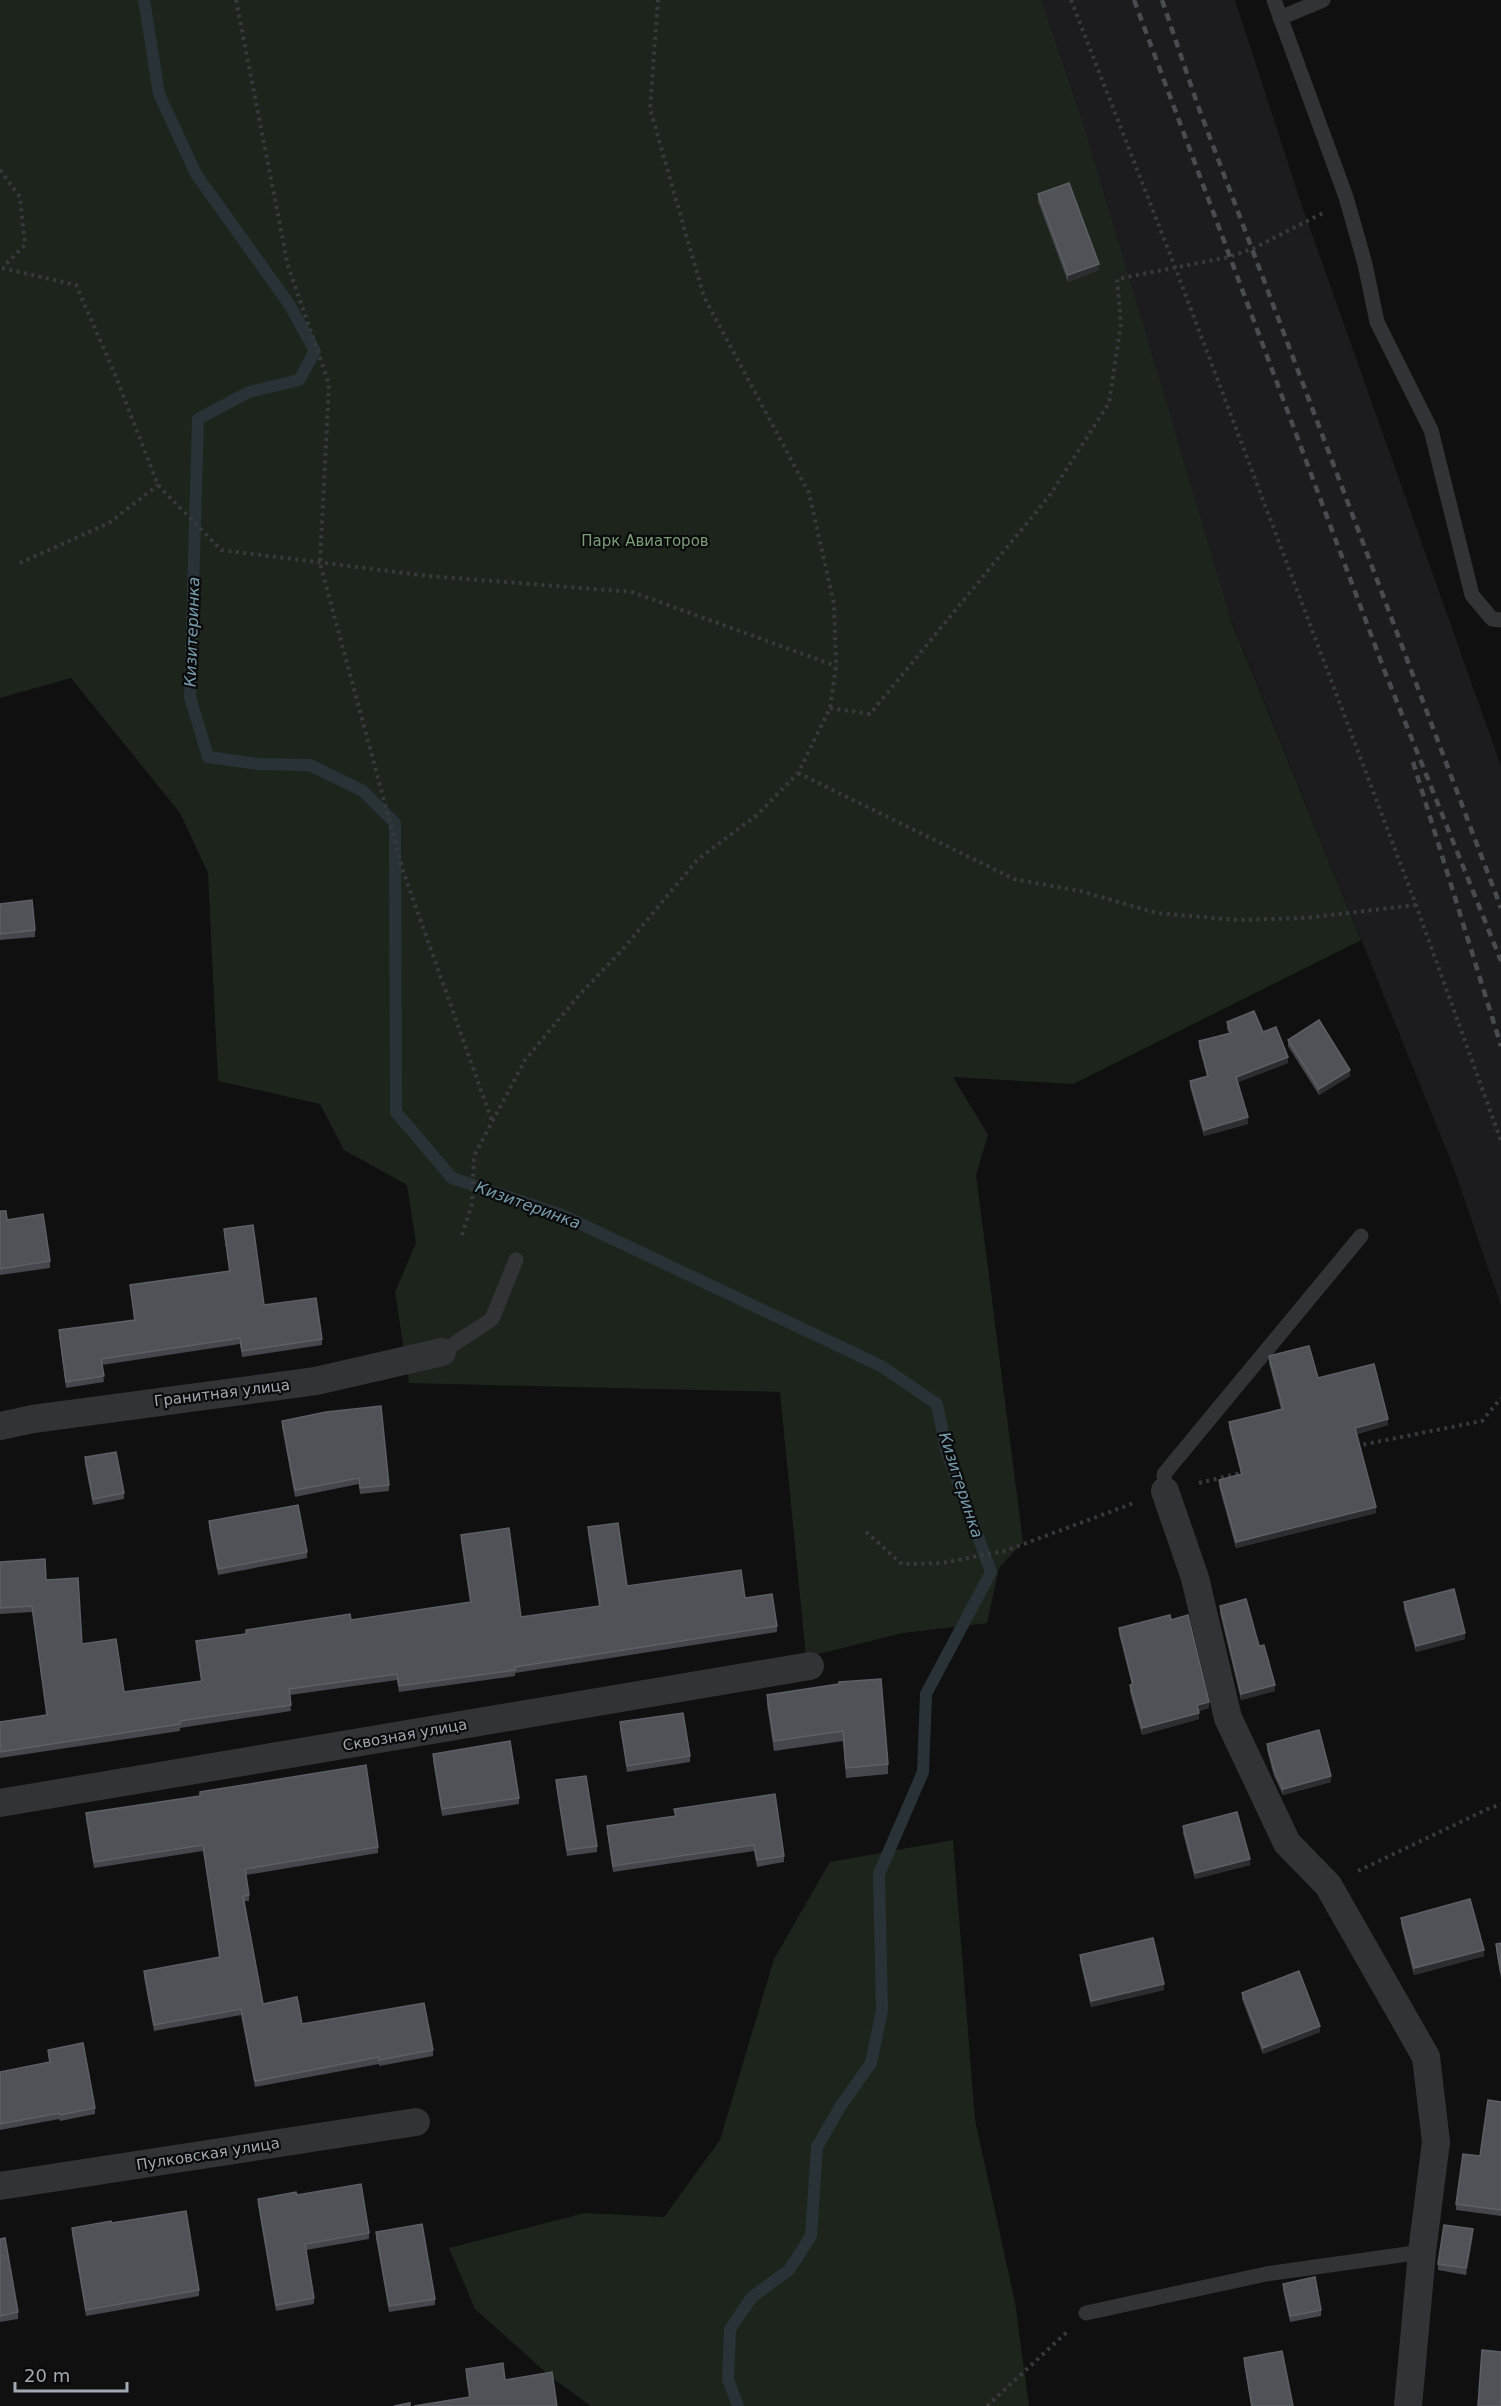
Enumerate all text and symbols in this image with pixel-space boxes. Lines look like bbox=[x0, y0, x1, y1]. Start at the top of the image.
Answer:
park label: Парк Авиаторов bbox=[581, 532, 709, 550]
water label: Кизитеринка bbox=[181, 577, 203, 687]
water label: Кизитеринка bbox=[473, 1177, 583, 1233]
street label: Гранитная улица bbox=[153, 1376, 291, 1410]
water label: Кизитеринка bbox=[935, 1430, 987, 1540]
street label: Сквозная улица bbox=[341, 1715, 469, 1755]
street label: Пулковская улица bbox=[135, 2134, 281, 2174]
scale bar bbox=[15, 2355, 128, 2393]
text: 20 m bbox=[24, 2365, 70, 2386]

